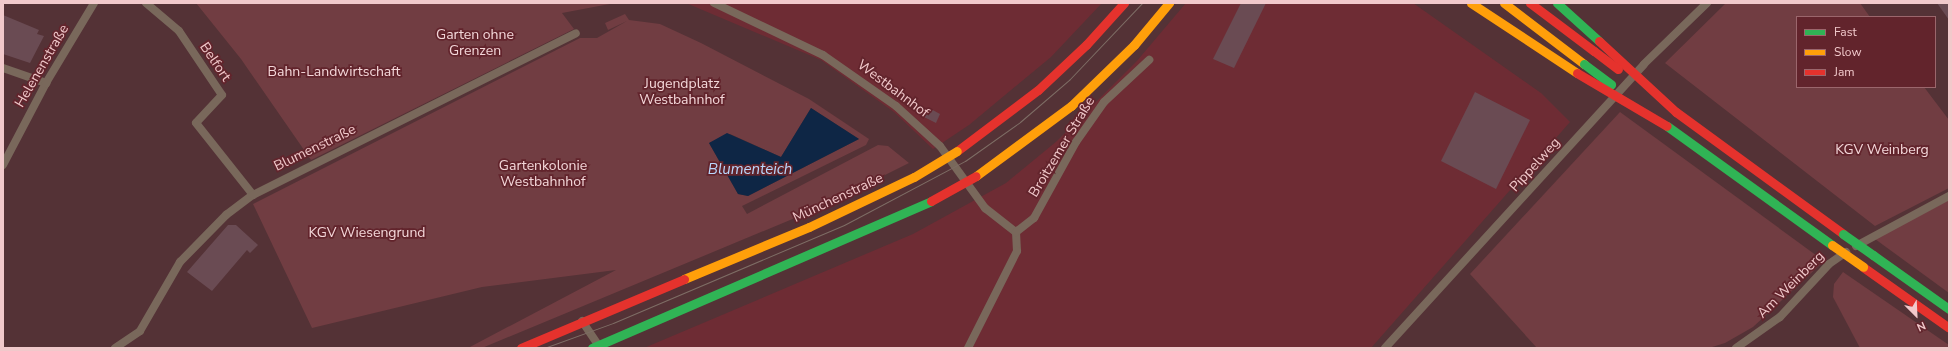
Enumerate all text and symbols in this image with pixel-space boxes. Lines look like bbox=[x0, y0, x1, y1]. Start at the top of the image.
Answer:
legend bbox=[1796, 16, 1936, 88]
street label: Helenenstraße bbox=[11, 22, 73, 110]
text: Fast bbox=[1834, 24, 1857, 40]
park label: Garten ohne Grenzen bbox=[436, 27, 514, 60]
street label: Belfort bbox=[196, 39, 234, 85]
text: Slow bbox=[1834, 44, 1862, 60]
street label: Westbahnhof bbox=[854, 57, 932, 121]
park label: Bahn-Landwirtschaft bbox=[268, 64, 400, 80]
text: Jam bbox=[1834, 64, 1855, 80]
park label: Jugendplatz Westbahnhof bbox=[639, 76, 725, 108]
street label: Broitzemer Straße bbox=[1025, 94, 1099, 200]
street label: Blumenstraße bbox=[271, 121, 359, 175]
street label: Pippelweg bbox=[1506, 134, 1564, 196]
park label: KGV Weinberg bbox=[1835, 142, 1929, 158]
park label: Gartenkolonie Westbahnhof bbox=[499, 158, 587, 190]
water label: Blumenteich bbox=[708, 161, 792, 179]
street label: Münchenstraße bbox=[790, 170, 886, 226]
park label: KGV Wiesengrund bbox=[308, 225, 426, 241]
street label: Am Weinberg bbox=[1754, 248, 1828, 322]
north arrow bbox=[1896, 295, 1936, 335]
text: N bbox=[1914, 318, 1928, 335]

